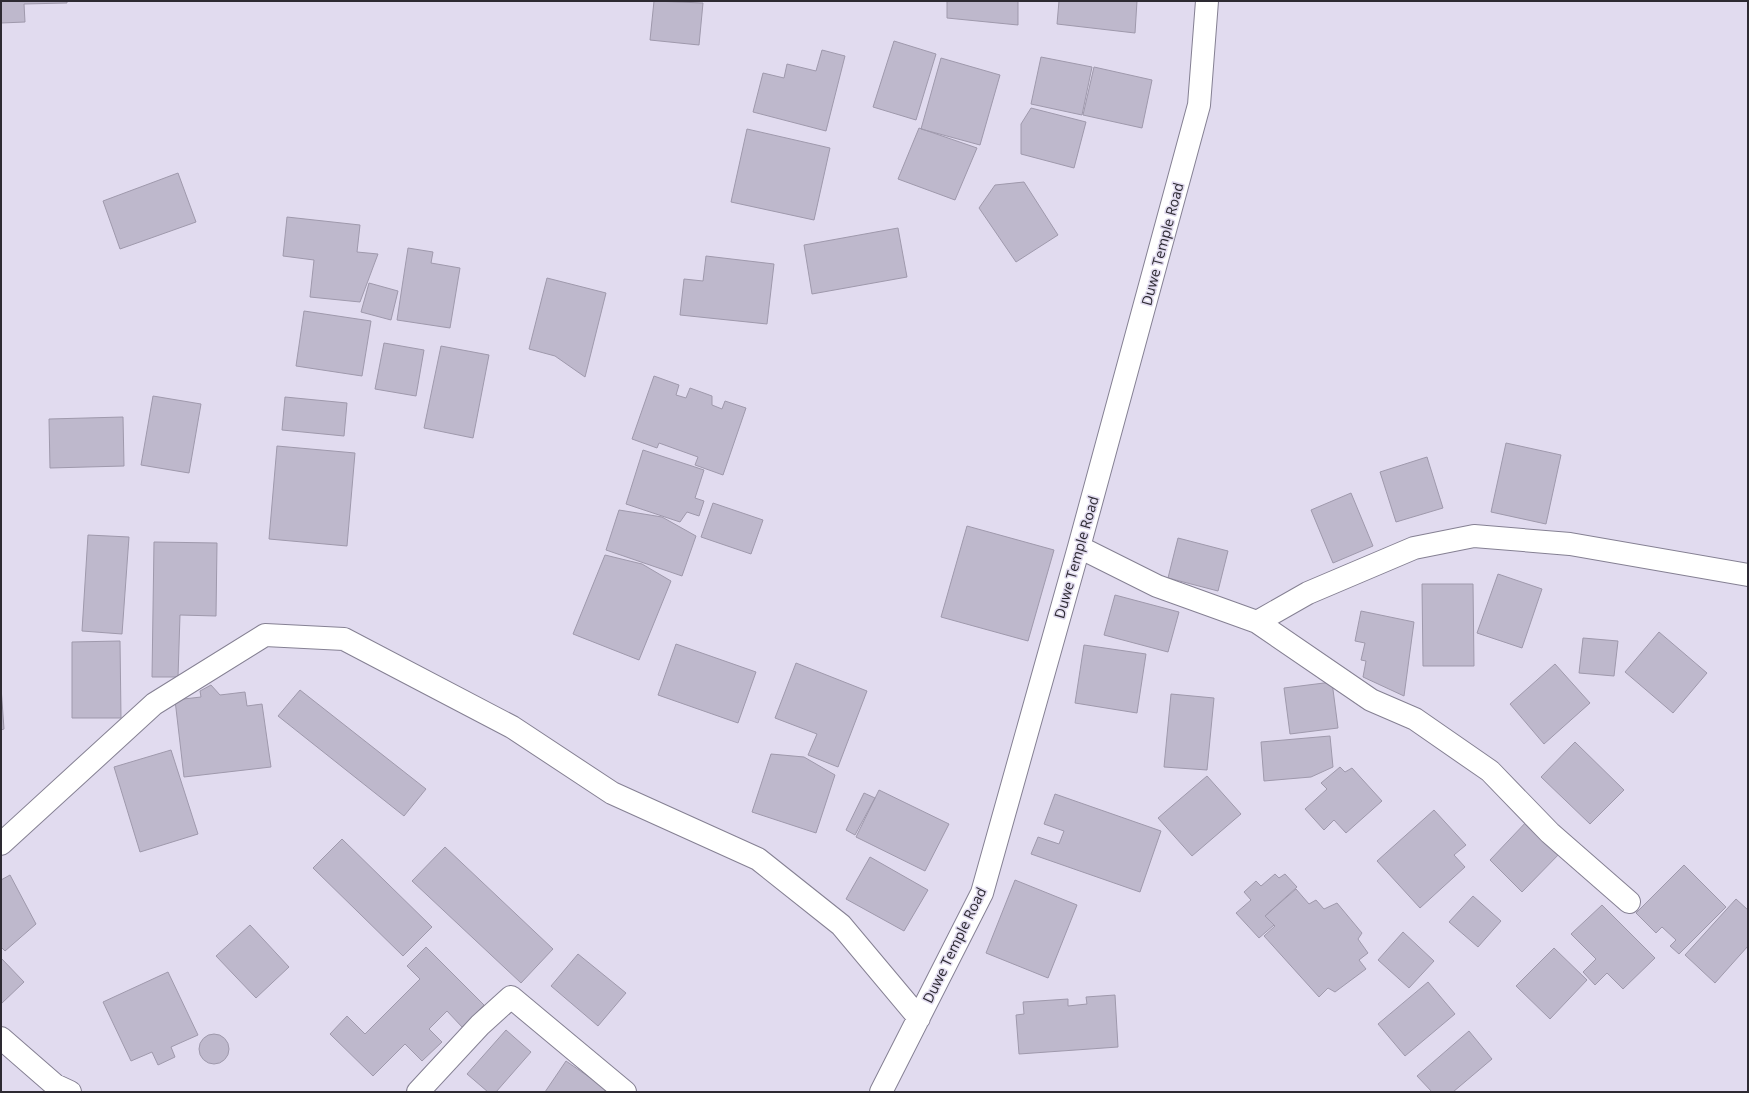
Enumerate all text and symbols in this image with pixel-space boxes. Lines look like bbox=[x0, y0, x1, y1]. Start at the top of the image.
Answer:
street label: Duwe Temple Road bbox=[1136, 180, 1188, 308]
street label: Duwe Temple Road bbox=[1049, 494, 1103, 620]
street label: Duwe Temple Road bbox=[918, 884, 990, 1006]

